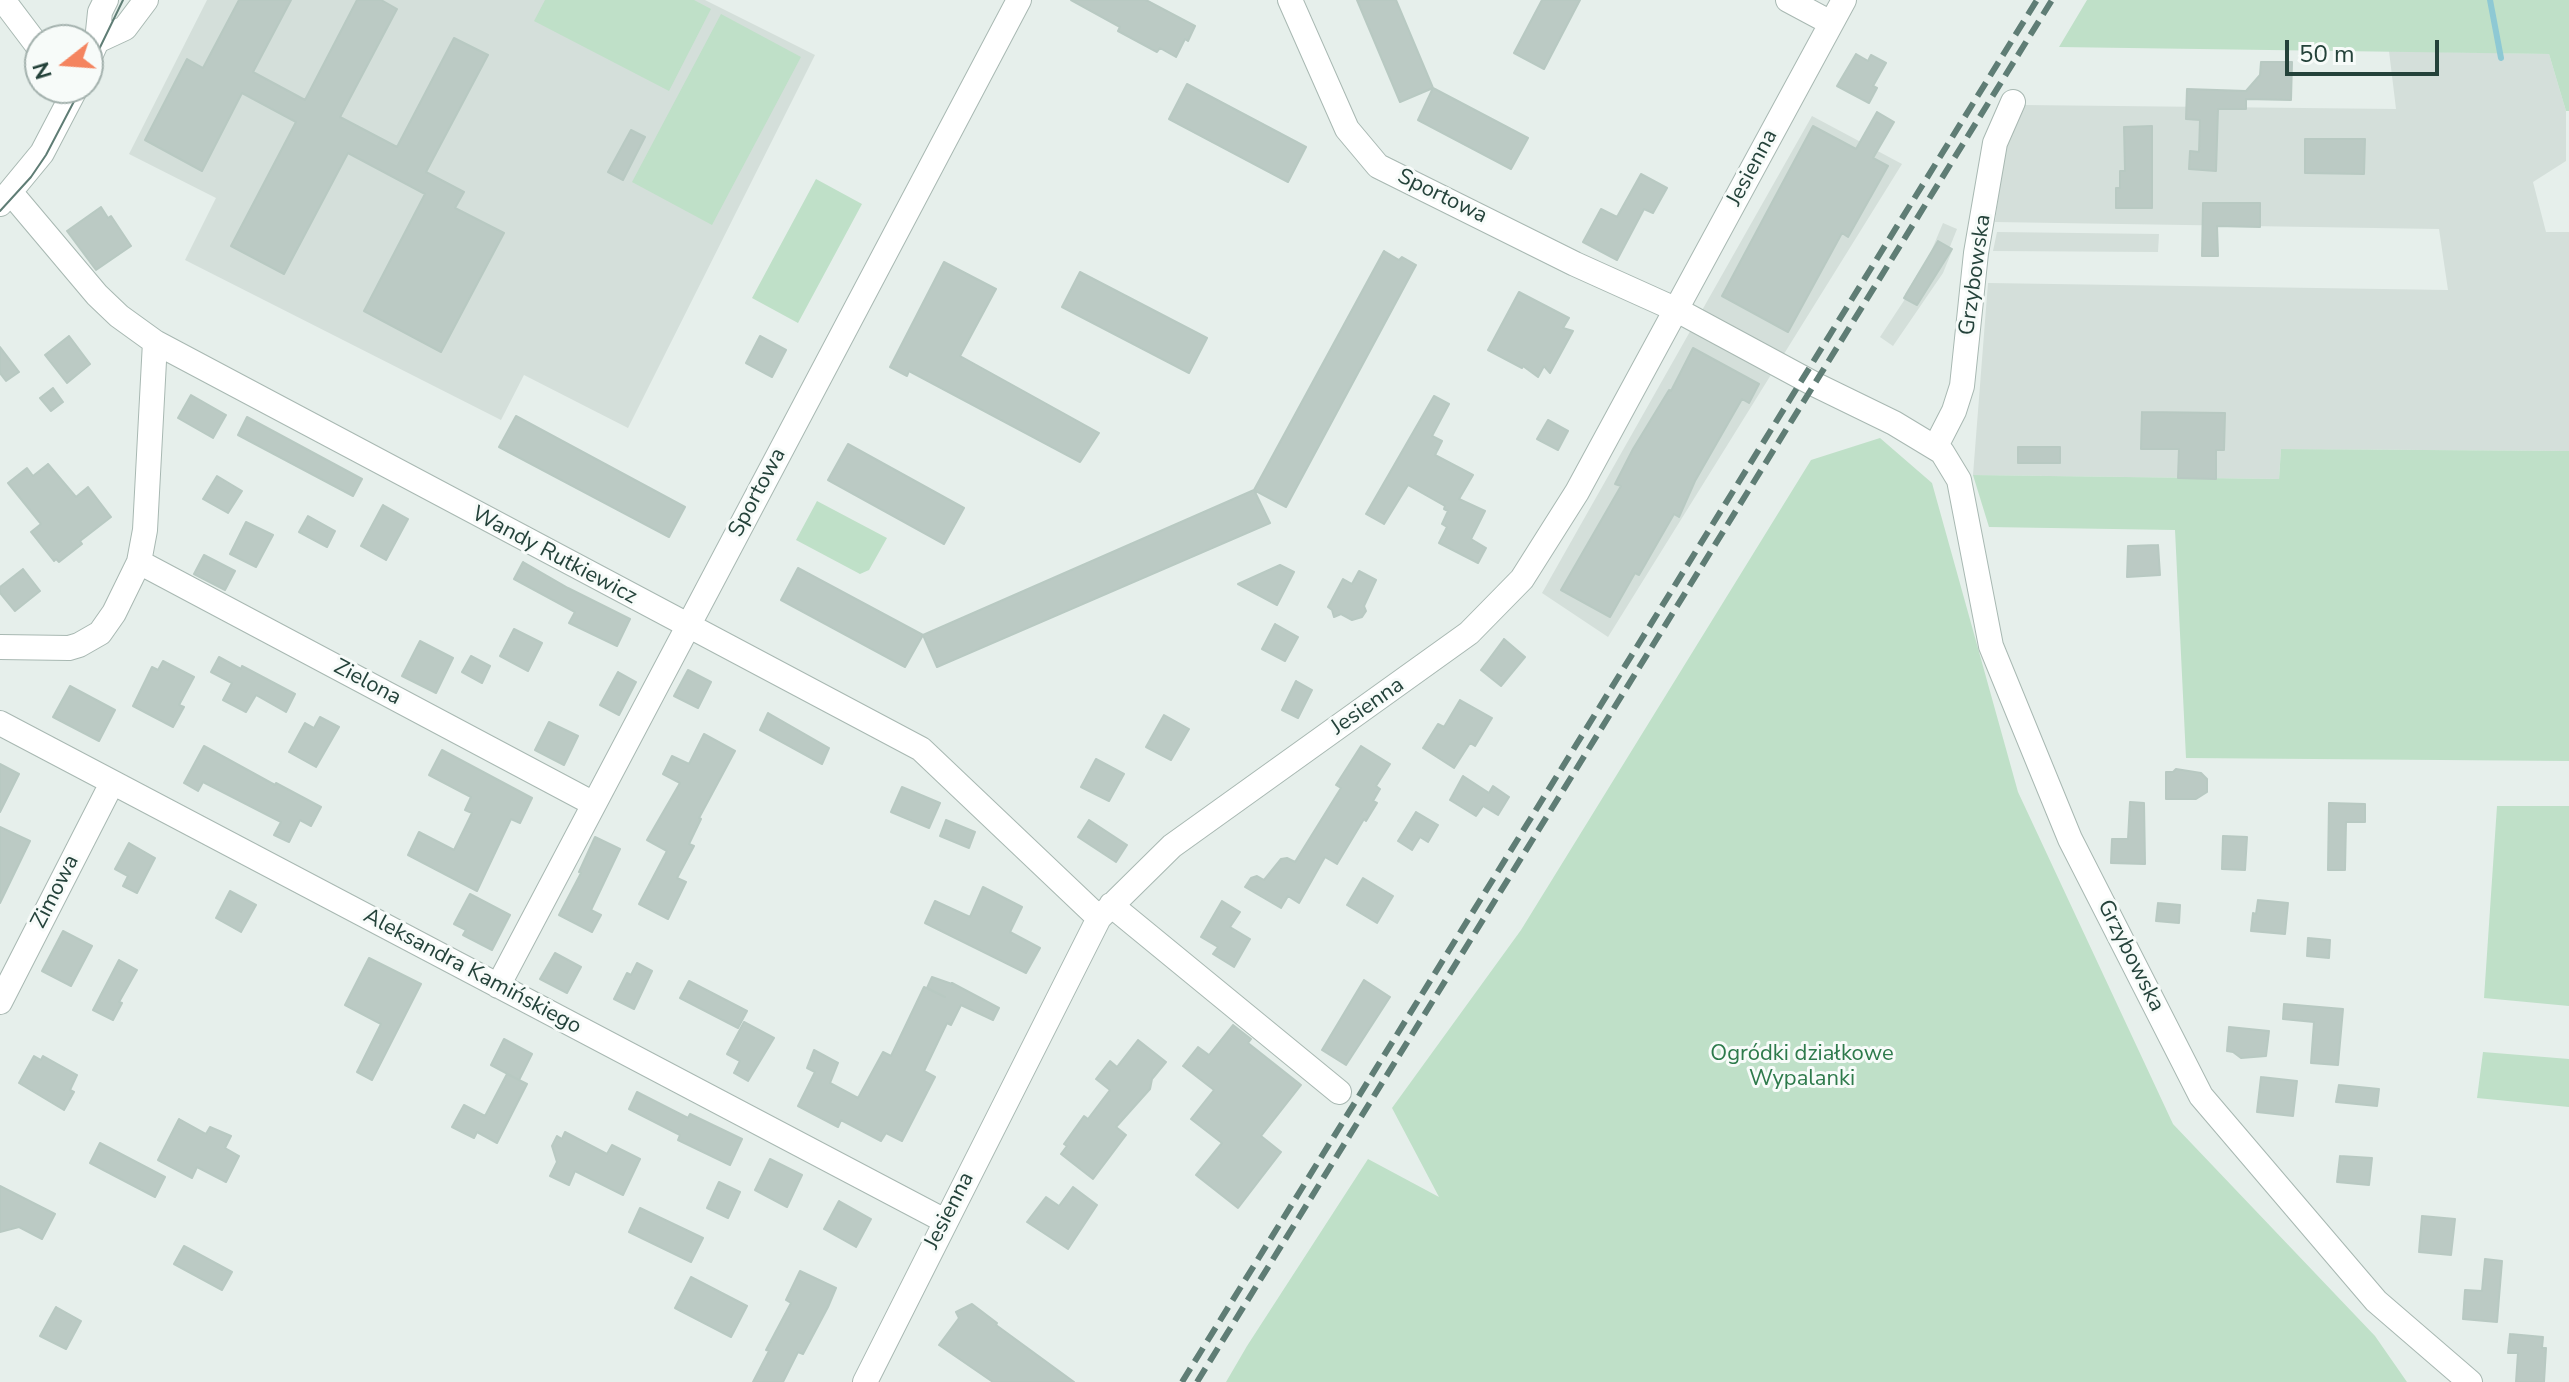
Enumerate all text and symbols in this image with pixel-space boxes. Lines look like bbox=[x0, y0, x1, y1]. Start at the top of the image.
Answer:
north arrow bbox=[24, 24, 104, 104]
scale bar bbox=[2289, 24, 2443, 74]
text: 50 m bbox=[2299, 38, 2355, 70]
text: N bbox=[26, 58, 60, 83]
street label: Jesienna bbox=[1722, 125, 1784, 211]
street label: Sportowa bbox=[1393, 164, 1491, 230]
street label: Grzybowska bbox=[1954, 213, 1998, 337]
street label: Sportowa bbox=[724, 444, 792, 542]
street label: Wandy Rutkiewicz bbox=[467, 501, 641, 611]
street label: Zielona bbox=[329, 654, 405, 712]
street label: Jesienna bbox=[1326, 672, 1410, 742]
street label: Zimowa bbox=[26, 851, 86, 933]
street label: Grzybowska bbox=[2091, 896, 2169, 1016]
street label: Aleksandra Kamińskiego bbox=[359, 903, 585, 1041]
park label: Ogródki działkowe Wypalanki bbox=[1710, 1042, 1894, 1094]
street label: Jesienna bbox=[919, 1168, 981, 1254]

